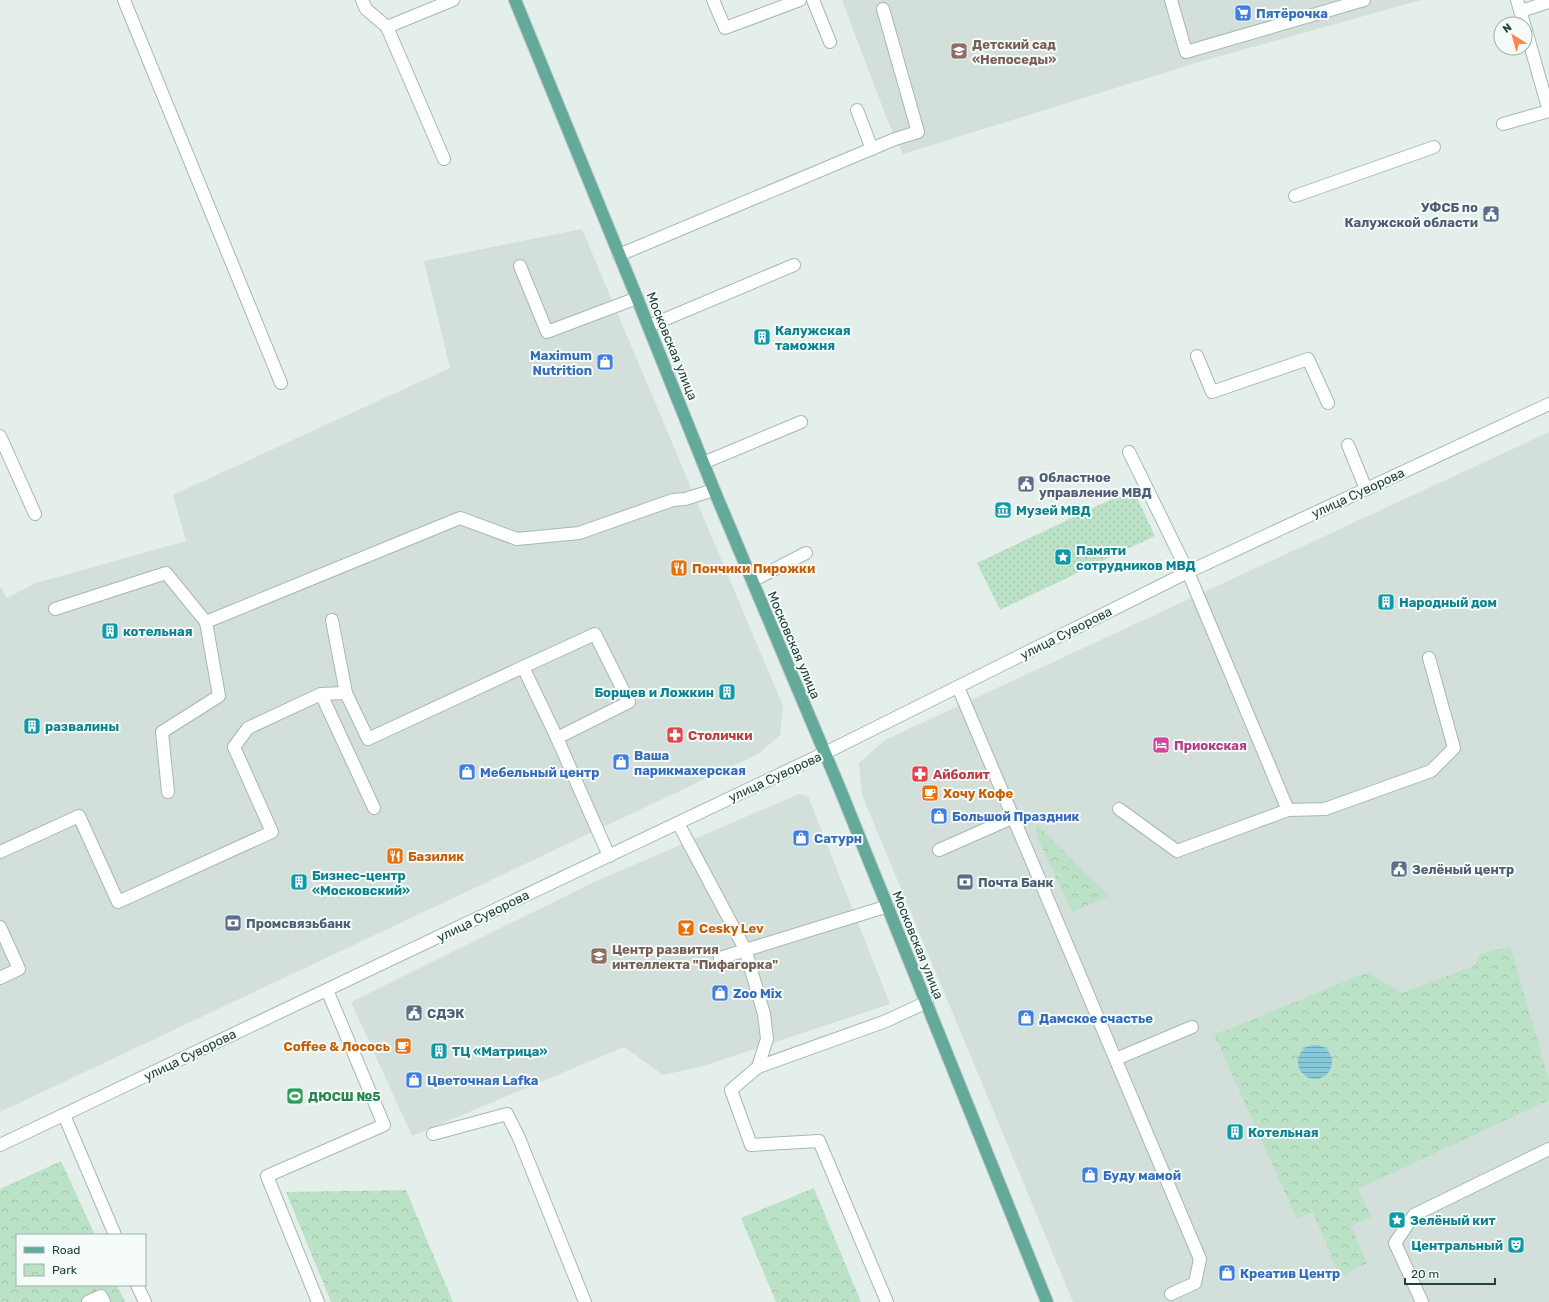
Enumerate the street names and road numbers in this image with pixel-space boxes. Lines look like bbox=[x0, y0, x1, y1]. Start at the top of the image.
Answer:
street label: Московская улица bbox=[643, 290, 701, 402]
street label: улица Суворова bbox=[1309, 465, 1407, 521]
street label: Московская улица bbox=[765, 589, 823, 701]
street label: улица Суворова bbox=[1018, 603, 1114, 663]
street label: улица Суворова bbox=[726, 749, 824, 805]
street label: улица Суворова bbox=[434, 887, 532, 945]
street label: Московская улица bbox=[889, 889, 947, 1001]
street label: улица Суворова bbox=[141, 1026, 239, 1084]

